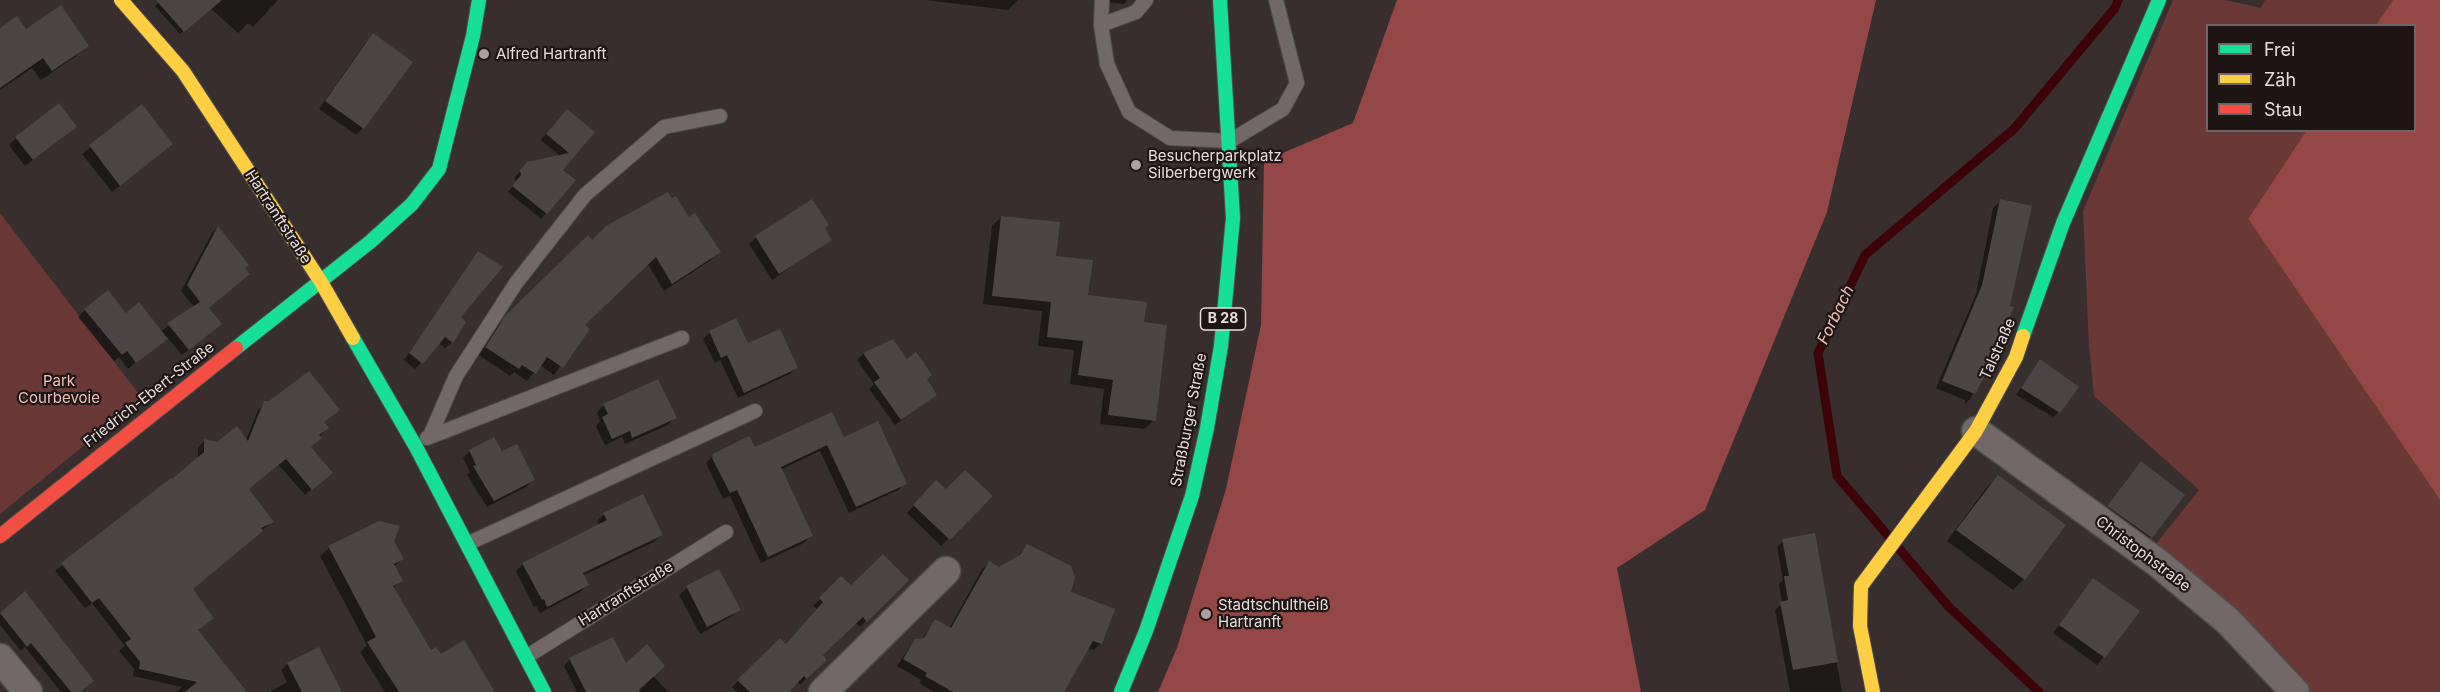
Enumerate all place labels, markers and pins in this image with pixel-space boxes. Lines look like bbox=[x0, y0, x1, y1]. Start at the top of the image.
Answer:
place label: Alfred Hartranft bbox=[496, 45, 606, 63]
marker: Alfred Hartranft bbox=[477, 47, 491, 61]
place label: Besucherparkplatz Silberbergwerk bbox=[1148, 147, 1282, 182]
marker: Besucherparkplatz Silberbergwerk bbox=[1129, 158, 1143, 172]
place label: Stadtschultheiß Hartranft bbox=[1218, 596, 1329, 631]
marker: Stadtschultheiß Hartranft bbox=[1199, 607, 1213, 621]

